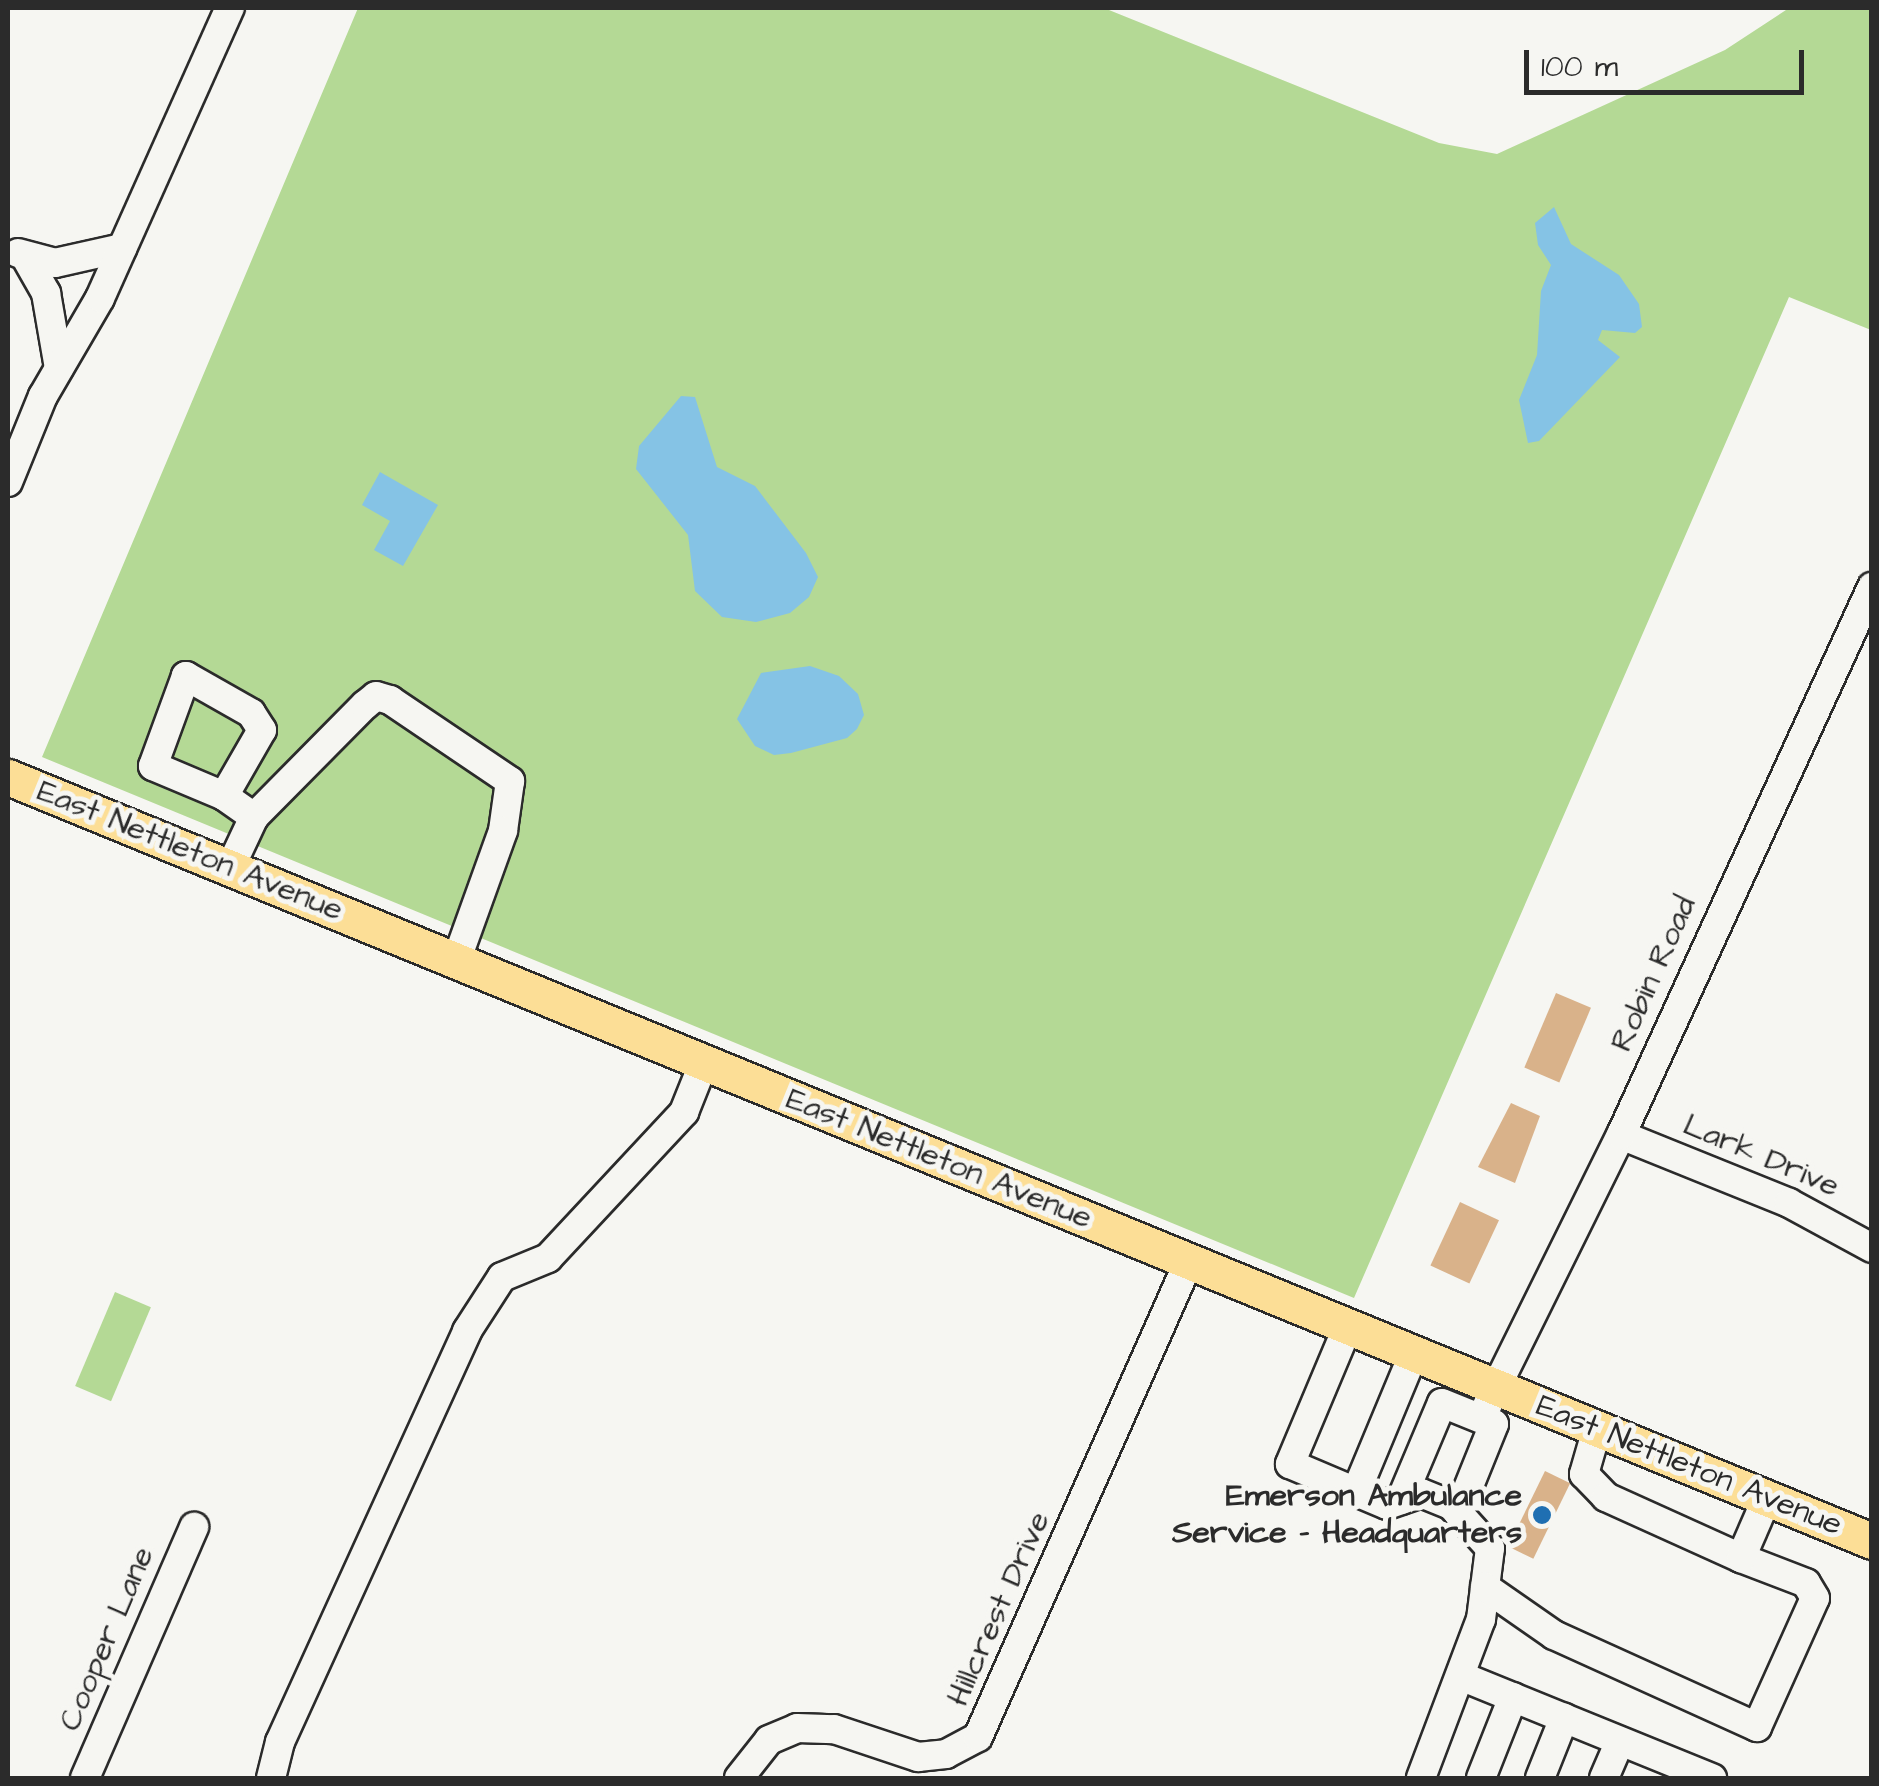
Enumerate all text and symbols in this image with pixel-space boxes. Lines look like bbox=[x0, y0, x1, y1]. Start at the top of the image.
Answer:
scale bar bbox=[1529, 30, 1809, 92]
text: 100 m bbox=[1541, 46, 1618, 88]
street label: East Nettleton Avenue bbox=[32, 772, 348, 930]
street label: Robin Road bbox=[1603, 890, 1705, 1058]
street label: East Nettleton Avenue bbox=[781, 1080, 1097, 1238]
street label: Lark Drive bbox=[1677, 1106, 1845, 1206]
street label: East Nettleton Avenue bbox=[1531, 1387, 1847, 1545]
place label: Emerson Ambulance Service - Headquarters bbox=[1172, 1478, 1522, 1553]
marker: Emerson Ambulance Service - Headquarters bbox=[1531, 1504, 1553, 1526]
street label: Hillcrest Drive bbox=[939, 1506, 1059, 1712]
street label: Cooper Lane bbox=[51, 1541, 163, 1737]

